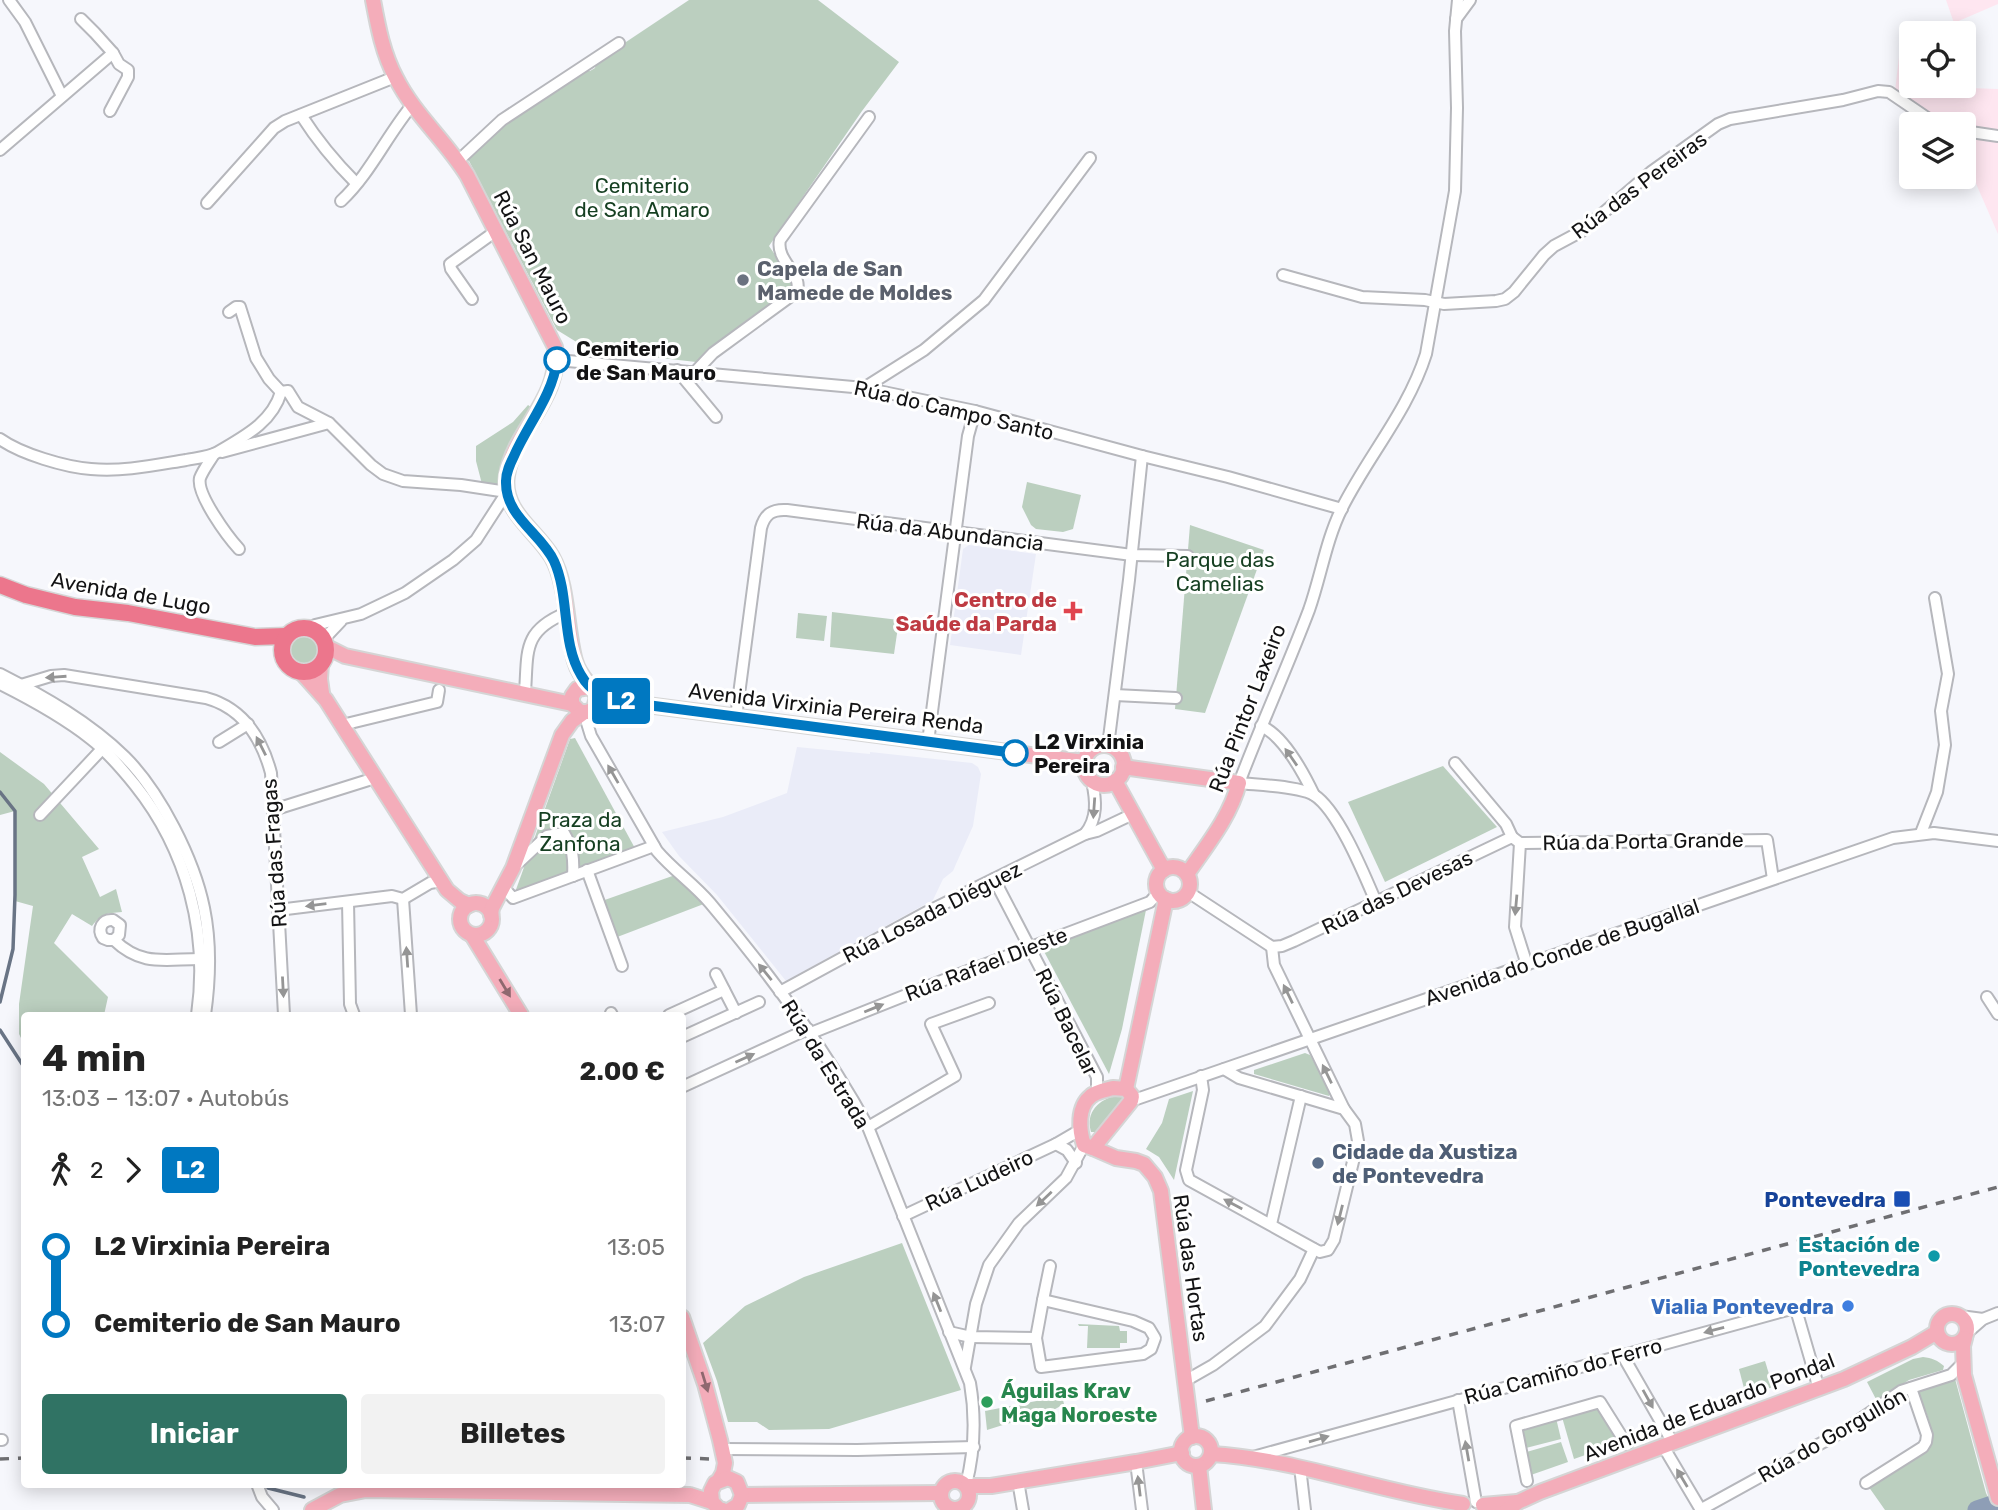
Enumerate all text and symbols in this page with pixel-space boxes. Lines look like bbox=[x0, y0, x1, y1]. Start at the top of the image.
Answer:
map controls bbox=[1899, 21, 1976, 189]
button: locate bbox=[1899, 21, 1976, 98]
button: layers bbox=[1899, 112, 1976, 189]
street label: Rúa das Pereiras bbox=[1566, 126, 1712, 244]
park label: Cemiterio de San Amaro bbox=[574, 173, 710, 222]
street label: Rúa San Mauro bbox=[489, 186, 577, 328]
place label: Capela de San Mamede de Moldes bbox=[757, 256, 952, 305]
marker: Capela de San Mamede de Moldes bbox=[735, 272, 751, 288]
place label: Cemiterio de San Mauro bbox=[576, 336, 716, 385]
marker: Cemiterio de San Mauro bbox=[544, 347, 570, 373]
street label: Rúa do Campo Santo bbox=[852, 375, 1056, 445]
street label: Rúa da Abundancia bbox=[855, 508, 1045, 556]
park label: Parque das Camelias bbox=[1165, 547, 1275, 596]
street label: Avenida de Lugo bbox=[49, 567, 213, 619]
place label: Centro de Saúde da Parda bbox=[895, 587, 1057, 636]
marker: Centro de Saúde da Parda bbox=[1063, 601, 1083, 621]
street label: Rúa Pintor Laxeiro bbox=[1203, 620, 1291, 796]
one-way arrow bbox=[45, 672, 67, 683]
street label: Avenida Virxinia Pereira Renda bbox=[687, 677, 985, 739]
line badge: L2 bbox=[590, 678, 652, 724]
text: L2 bbox=[606, 687, 636, 715]
place label: L2 Virxinia Pereira bbox=[1034, 729, 1144, 778]
one-way arrow bbox=[255, 736, 266, 756]
marker: L2 Virxinia Pereira bbox=[1002, 740, 1028, 766]
one-way arrow bbox=[1284, 748, 1298, 766]
one-way arrow bbox=[607, 764, 619, 783]
street label: Rúa das Fragas bbox=[256, 778, 292, 928]
one-way arrow bbox=[1088, 798, 1099, 820]
park label: Praza da Zanfona bbox=[538, 807, 622, 856]
street label: Rúa da Porta Grande bbox=[1542, 827, 1744, 855]
street label: Rúa das Devesas bbox=[1317, 845, 1477, 939]
street label: Rúa Losada Diéguez bbox=[838, 856, 1026, 968]
street label: Avenida do Conde de Bugallal bbox=[1422, 893, 1702, 1011]
one-way arrow bbox=[1510, 894, 1521, 916]
one-way arrow bbox=[305, 900, 327, 911]
street label: Rúa Rafael Dieste bbox=[901, 922, 1071, 1006]
one-way arrow bbox=[401, 946, 412, 968]
one-way arrow bbox=[758, 964, 773, 982]
street label: Rúa Bacelar bbox=[1030, 964, 1104, 1080]
one-way arrow bbox=[277, 976, 288, 998]
one-way arrow bbox=[499, 979, 511, 998]
one-way arrow bbox=[1283, 984, 1294, 1004]
street label: Rúa da Estrada bbox=[776, 995, 876, 1133]
one-way arrow bbox=[864, 1002, 885, 1013]
text: 4 min bbox=[42, 1035, 146, 1081]
one-way arrow bbox=[734, 1053, 755, 1064]
text: 2.00 € bbox=[580, 1056, 665, 1087]
one-way arrow bbox=[1321, 1064, 1333, 1084]
text: 13:03 – 13:07 · Autobús bbox=[42, 1084, 289, 1112]
place label: Cidade da Xustiza de Pontevedra bbox=[1332, 1139, 1518, 1188]
street label: Rúa Ludeiro bbox=[921, 1144, 1037, 1216]
icon: walk bbox=[42, 1151, 80, 1189]
icon: forward bbox=[114, 1151, 152, 1189]
marker: Cidade da Xustiza de Pontevedra bbox=[1310, 1155, 1326, 1171]
text: 2 bbox=[90, 1156, 104, 1184]
text: L2 bbox=[176, 1156, 205, 1184]
place label: Pontevedra bbox=[1764, 1187, 1886, 1212]
marker: Pontevedra bbox=[1892, 1189, 1912, 1209]
one-way arrow bbox=[1036, 1191, 1053, 1207]
street label: Rúa das Hortas bbox=[1168, 1193, 1214, 1343]
one-way arrow bbox=[1223, 1198, 1243, 1210]
one-way arrow bbox=[1334, 1205, 1345, 1227]
text: L2 Virxinia Pereira bbox=[94, 1231, 330, 1262]
place label: Estación de Pontevedra bbox=[1798, 1232, 1920, 1281]
text: 13:05 bbox=[607, 1233, 665, 1261]
marker: Estación de Pontevedra bbox=[1926, 1248, 1942, 1264]
one-way arrow bbox=[932, 1292, 943, 1313]
place label: Vialia Pontevedra bbox=[1651, 1294, 1834, 1319]
marker: Vialia Pontevedra bbox=[1840, 1298, 1856, 1314]
text: Cemiterio de San Mauro bbox=[94, 1308, 401, 1339]
text: 13:07 bbox=[609, 1310, 665, 1338]
one-way arrow bbox=[1703, 1326, 1724, 1336]
street label: Rúa Camiño do Ferro bbox=[1461, 1333, 1665, 1409]
street label: Avenida de Eduardo Pondal bbox=[1580, 1347, 1838, 1467]
one-way arrow bbox=[700, 1372, 710, 1393]
place label: Águilas Krav Maga Noroeste bbox=[1001, 1378, 1157, 1427]
street label: Rúa do Gorgullón bbox=[1753, 1382, 1911, 1488]
one-way arrow bbox=[1642, 1389, 1654, 1409]
button: Iniciar bbox=[42, 1394, 347, 1474]
button: Billetes bbox=[361, 1394, 665, 1474]
marker: Águilas Krav Maga Noroeste bbox=[979, 1394, 995, 1410]
one-way arrow bbox=[1308, 1433, 1330, 1444]
one-way arrow bbox=[1461, 1440, 1472, 1462]
one-way arrow bbox=[1675, 1469, 1688, 1488]
one-way arrow bbox=[1133, 1475, 1144, 1497]

